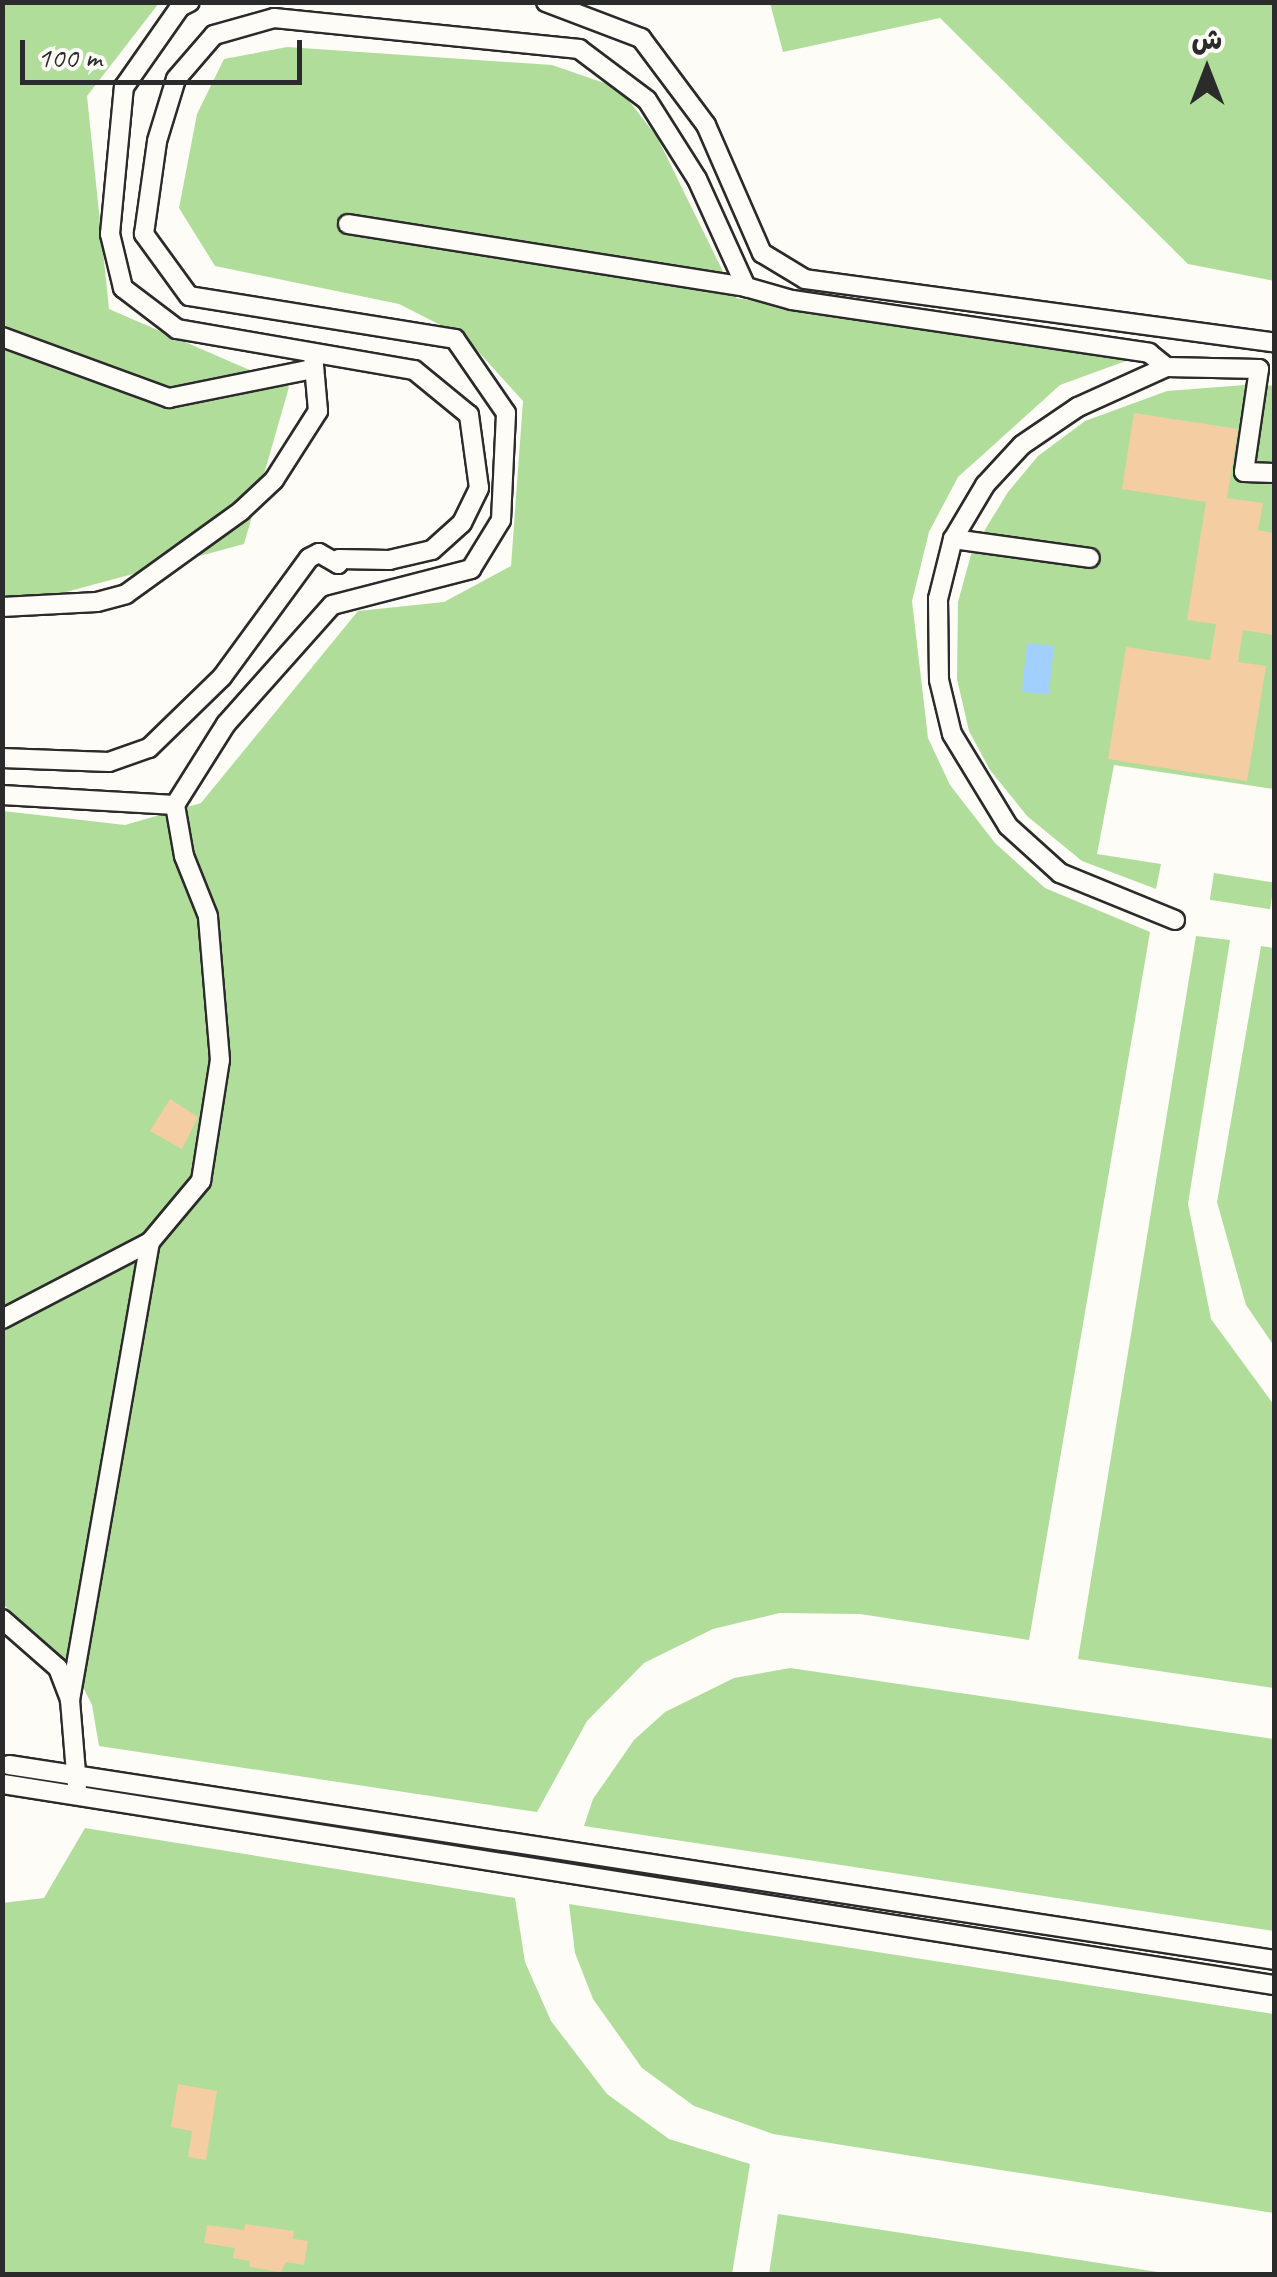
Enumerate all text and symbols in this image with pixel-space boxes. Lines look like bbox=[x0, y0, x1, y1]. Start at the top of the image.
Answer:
scale bar bbox=[25, 20, 308, 82]
north arrow bbox=[1157, 20, 1257, 120]
text: ش bbox=[1192, 22, 1222, 57]
text: 100 m bbox=[37, 38, 102, 76]

